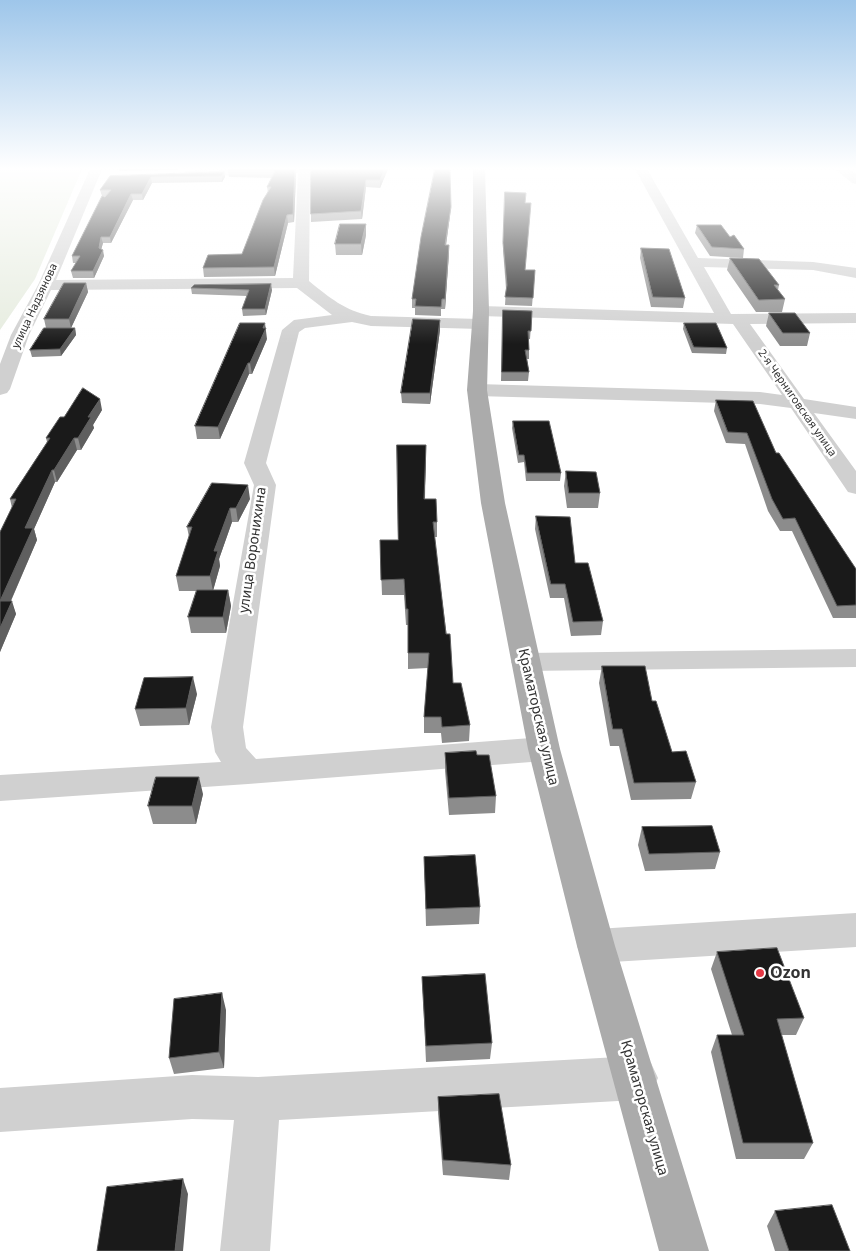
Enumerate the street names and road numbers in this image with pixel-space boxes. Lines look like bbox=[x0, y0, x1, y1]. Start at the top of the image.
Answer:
street label: улица Надзянова bbox=[10, 261, 60, 351]
street label: 2-я Черниговская улица bbox=[755, 347, 839, 459]
street label: улица Воронихина bbox=[236, 486, 270, 614]
street label: Краматорская улица bbox=[514, 647, 562, 787]
street label: Краматорская улица bbox=[617, 1038, 671, 1178]

